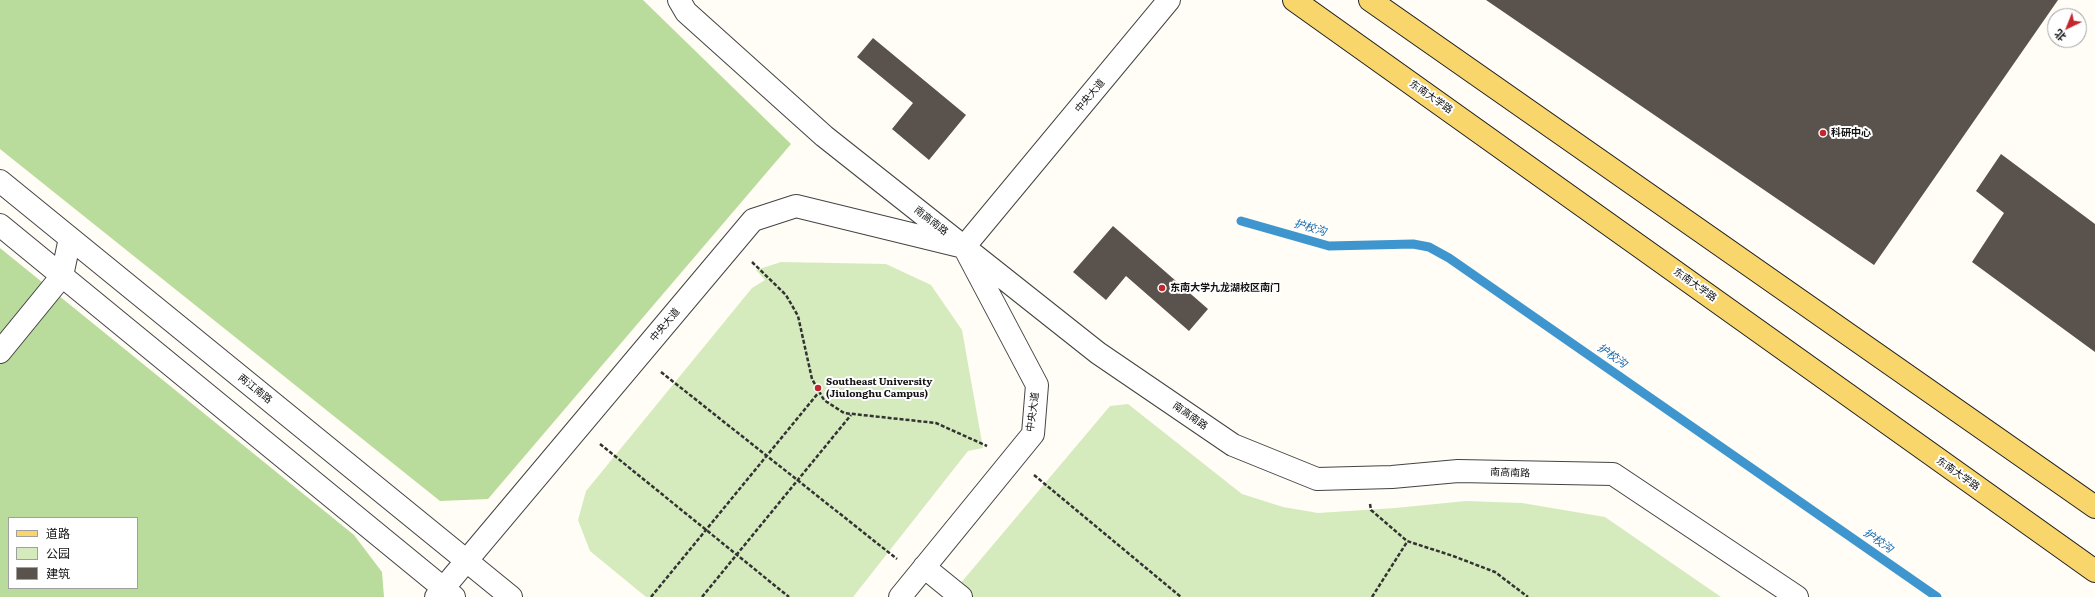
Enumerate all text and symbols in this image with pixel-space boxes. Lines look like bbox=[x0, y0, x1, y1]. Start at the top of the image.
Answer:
north arrow bbox=[2047, 8, 2087, 48]
text: 北 bbox=[2050, 26, 2069, 46]
street label: 中央大道 bbox=[1073, 77, 1107, 115]
street label: 东南大学路 bbox=[1407, 78, 1455, 116]
place label: 科研中心 bbox=[1831, 127, 1871, 139]
marker: 科研中心 bbox=[1818, 128, 1828, 138]
street label: 南高南路 bbox=[912, 204, 950, 238]
water label: 护校沟 bbox=[1292, 217, 1328, 239]
street label: 东南大学路 bbox=[1671, 266, 1719, 304]
place label: 东南大学九龙湖校区南门 bbox=[1170, 282, 1280, 294]
marker: 东南大学九龙湖校区南门 bbox=[1157, 283, 1167, 293]
street label: 中央大道 bbox=[648, 306, 682, 344]
water label: 护校沟 bbox=[1595, 341, 1629, 371]
street label: 两江南路 bbox=[236, 372, 274, 406]
place label: Southeast University (Jiulonghu Campus) bbox=[826, 376, 932, 400]
marker: Southeast University (Jiulonghu Campus) bbox=[813, 383, 823, 393]
street label: 中央大道 bbox=[1024, 391, 1042, 433]
street label: 南高南路 bbox=[1170, 400, 1210, 432]
street label: 东南大学路 bbox=[1934, 455, 1982, 493]
street label: 南高南路 bbox=[1490, 466, 1530, 480]
legend bbox=[8, 517, 138, 589]
text: 道路 bbox=[46, 524, 70, 542]
water label: 护校沟 bbox=[1861, 526, 1895, 556]
text: 公园 bbox=[46, 544, 70, 562]
text: 建筑 bbox=[46, 564, 70, 582]

